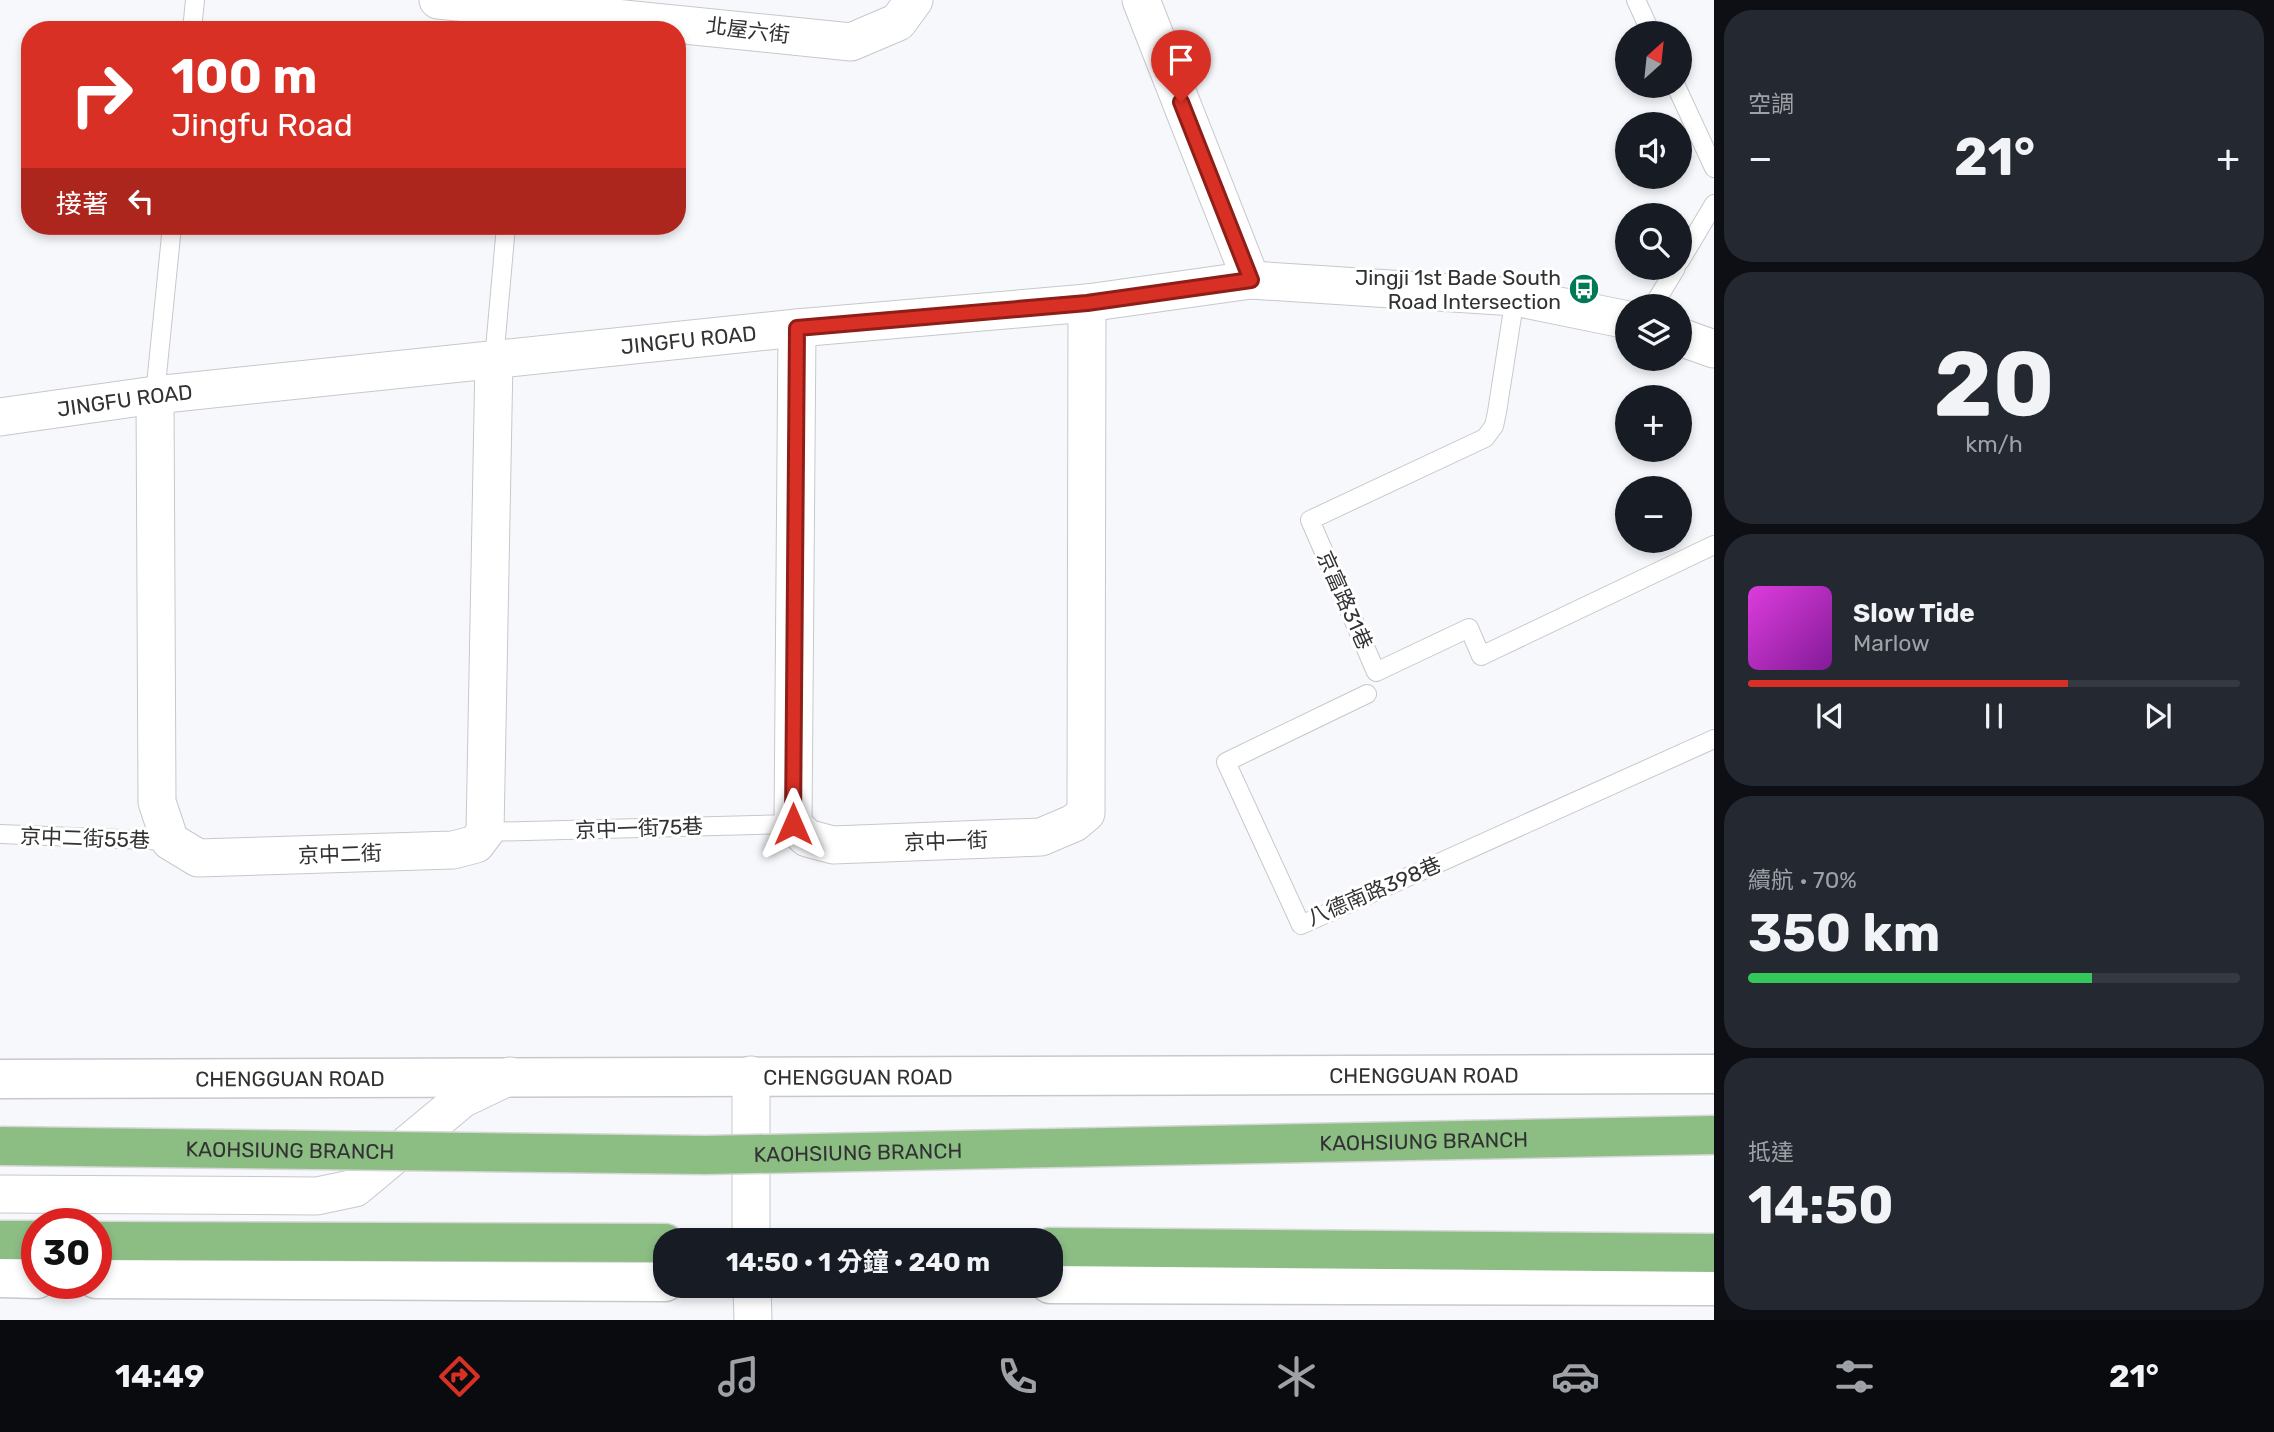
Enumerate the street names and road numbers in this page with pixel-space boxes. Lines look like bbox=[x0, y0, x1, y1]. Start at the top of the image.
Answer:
street label: 北屋六街 bbox=[705, 12, 791, 48]
street label: JINGFU ROAD bbox=[619, 320, 758, 359]
street label: JINGFU ROAD bbox=[55, 379, 194, 421]
street label: 京富路31巷 bbox=[1312, 547, 1378, 653]
street label: 京中一街75巷 bbox=[574, 813, 704, 843]
street label: 京中二街55巷 bbox=[20, 823, 150, 853]
street label: 京中一街 bbox=[904, 827, 988, 855]
street label: 京中二街 bbox=[298, 840, 382, 868]
street label: 八德南路398巷 bbox=[1303, 851, 1445, 931]
street label: CHENGGUAN ROAD bbox=[1329, 1062, 1519, 1088]
street label: CHENGGUAN ROAD bbox=[763, 1064, 953, 1089]
street label: CHENGGUAN ROAD bbox=[195, 1065, 385, 1091]
street label: KAOHSIUNG BRANCH bbox=[1319, 1126, 1528, 1155]
street label: KAOHSIUNG BRANCH bbox=[185, 1136, 395, 1164]
street label: KAOHSIUNG BRANCH bbox=[753, 1137, 963, 1167]

